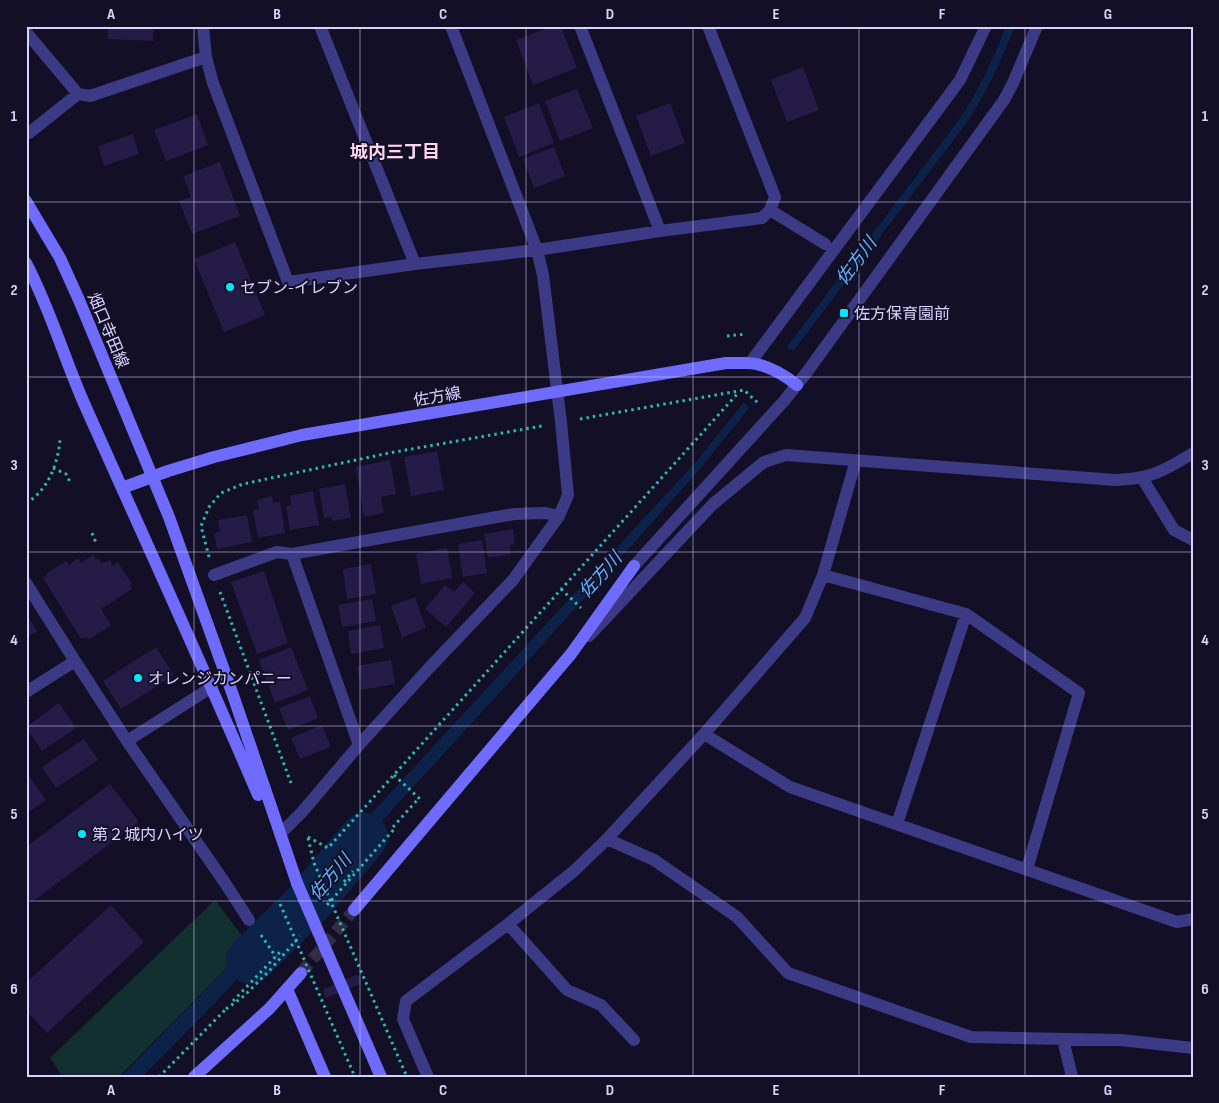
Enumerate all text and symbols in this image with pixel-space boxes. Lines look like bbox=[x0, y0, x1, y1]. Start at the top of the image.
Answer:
text: A bbox=[106, 5, 115, 24]
text: B bbox=[273, 5, 281, 24]
text: C bbox=[439, 5, 447, 24]
text: D bbox=[606, 5, 614, 24]
text: E bbox=[773, 5, 780, 24]
text: F bbox=[939, 5, 946, 24]
text: G bbox=[1104, 5, 1112, 24]
text: 1 bbox=[11, 107, 18, 126]
text: 1 bbox=[1202, 107, 1209, 126]
district label: 城内三丁目 bbox=[350, 142, 440, 163]
water label: 佐方川 bbox=[832, 232, 882, 289]
place label: セブン-イレブン bbox=[240, 279, 358, 298]
text: 2 bbox=[10, 281, 18, 300]
marker: セブン-イレブン bbox=[224, 281, 236, 293]
text: 2 bbox=[1201, 281, 1209, 300]
street label: 畑口寺田線 bbox=[83, 290, 132, 371]
place label: 佐方保育園前 bbox=[854, 305, 950, 324]
marker: 佐方保育園前 bbox=[838, 307, 850, 319]
street label: 佐方線 bbox=[412, 384, 463, 411]
text: 3 bbox=[10, 456, 18, 475]
text: 3 bbox=[1201, 456, 1209, 475]
water label: 佐方川 bbox=[575, 547, 628, 602]
text: 4 bbox=[10, 631, 18, 650]
text: 4 bbox=[1201, 631, 1209, 650]
place label: オレンジカンパニー bbox=[148, 670, 292, 689]
marker: オレンジカンパニー bbox=[132, 672, 144, 684]
text: 5 bbox=[10, 805, 18, 824]
text: 5 bbox=[1201, 805, 1209, 824]
place label: 第２城内ハイツ bbox=[92, 826, 204, 845]
marker: 第２城内ハイツ bbox=[76, 828, 88, 840]
water label: 佐方川 bbox=[305, 848, 357, 905]
text: 6 bbox=[10, 980, 18, 999]
text: 6 bbox=[1201, 980, 1209, 999]
text: A bbox=[106, 1081, 115, 1100]
text: B bbox=[273, 1081, 281, 1100]
text: C bbox=[439, 1081, 447, 1100]
text: D bbox=[606, 1081, 614, 1100]
text: E bbox=[773, 1081, 780, 1100]
text: F bbox=[939, 1081, 946, 1100]
text: G bbox=[1104, 1081, 1112, 1100]

